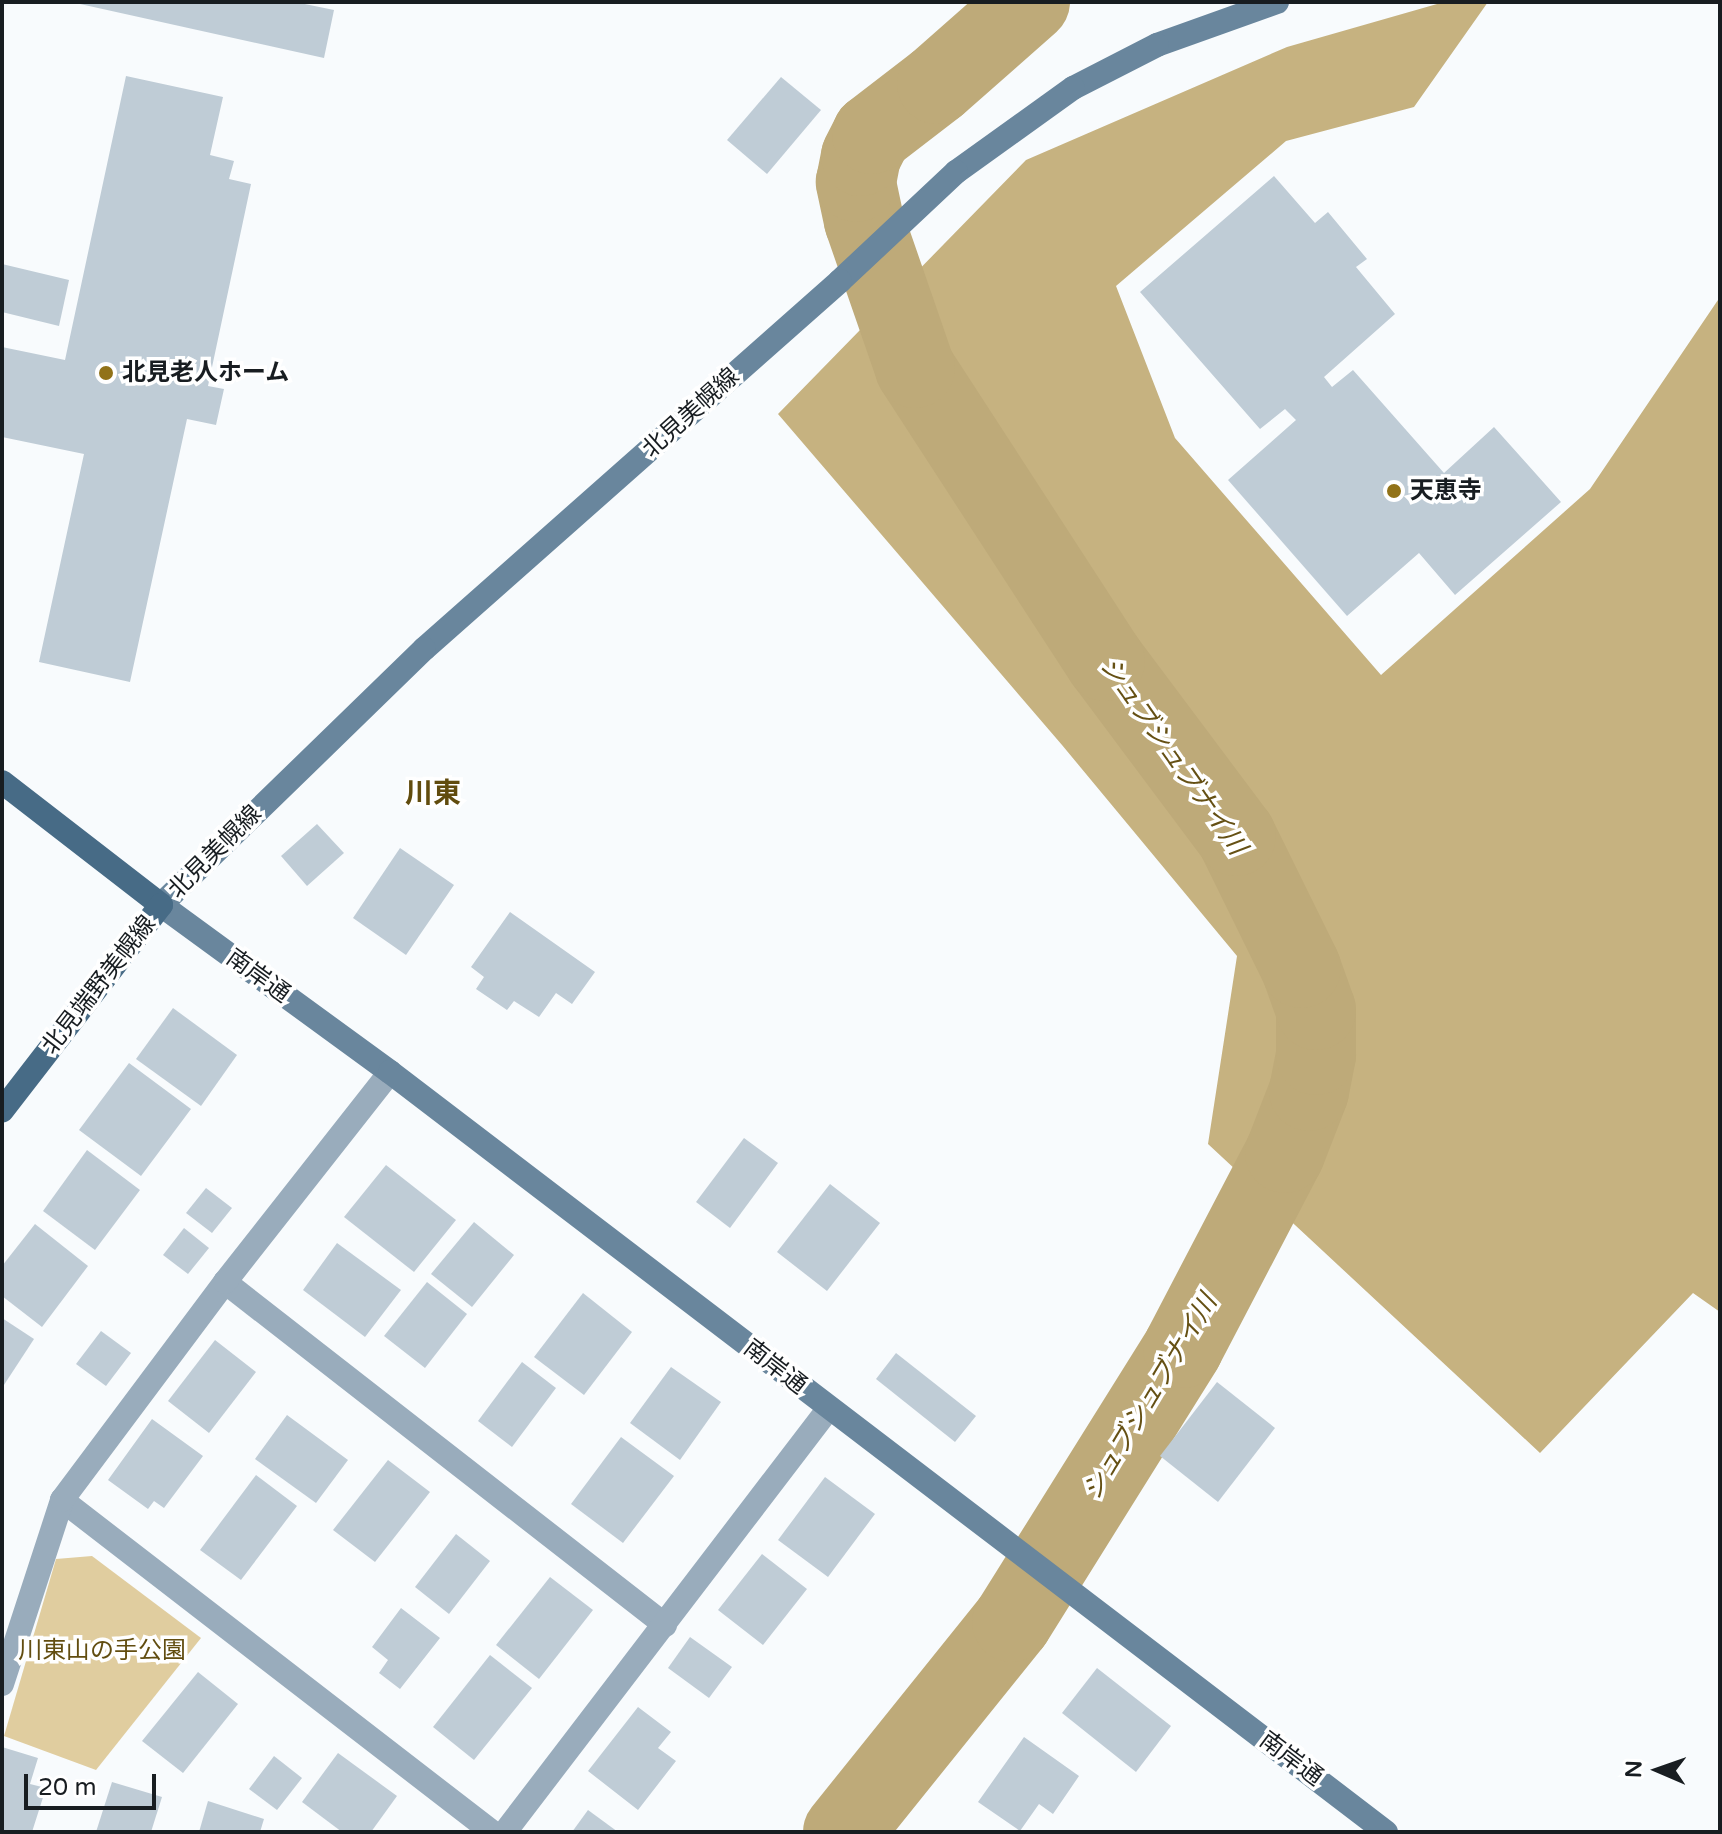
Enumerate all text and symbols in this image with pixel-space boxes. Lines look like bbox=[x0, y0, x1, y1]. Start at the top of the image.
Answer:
place label: 北見老人ホーム bbox=[122, 359, 290, 387]
street label: 北見美幌線 bbox=[637, 362, 745, 464]
marker: 北見老人ホーム bbox=[97, 364, 115, 382]
place label: 天恵寺 bbox=[1410, 477, 1482, 505]
marker: 天恵寺 bbox=[1385, 482, 1403, 500]
water label: シュブシュブナイ川 bbox=[1093, 651, 1253, 861]
district label: 川東 bbox=[405, 776, 461, 810]
street label: 北見美幌線 bbox=[162, 799, 268, 905]
street label: 北見端野美幌線 bbox=[36, 910, 162, 1060]
street label: 南岸通 bbox=[220, 943, 296, 1009]
water label: シュブシュブナイ川 bbox=[1076, 1289, 1224, 1505]
street label: 南岸通 bbox=[738, 1333, 812, 1401]
park label: 川東山の手公園 bbox=[18, 1637, 186, 1665]
street label: 南岸通 bbox=[1254, 1726, 1328, 1792]
north arrow bbox=[1618, 1730, 1698, 1810]
scale bar bbox=[28, 1758, 160, 1808]
text: N bbox=[1621, 1760, 1647, 1778]
text: 20 m bbox=[38, 1773, 96, 1802]

